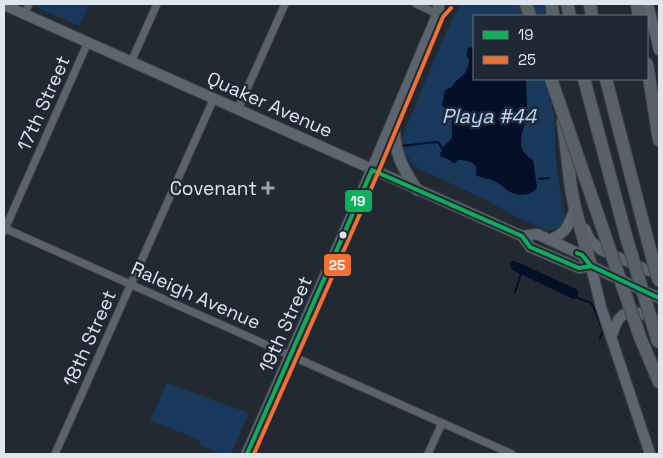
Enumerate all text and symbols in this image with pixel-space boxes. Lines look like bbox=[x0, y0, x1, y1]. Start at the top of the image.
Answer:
legend bbox=[473, 15, 648, 80]
text: 19 bbox=[518, 25, 533, 44]
text: 25 bbox=[518, 50, 536, 69]
street label: 17th Street bbox=[11, 52, 76, 155]
street label: Quaker Avenue bbox=[203, 66, 337, 143]
water label: Playa #44 bbox=[442, 103, 538, 129]
place label: Covenant bbox=[170, 176, 257, 201]
marker: Covenant bbox=[261, 181, 275, 195]
line badge: 19 bbox=[344, 189, 373, 213]
text: 19 bbox=[351, 192, 365, 210]
unlabelled marker bbox=[338, 230, 348, 240]
line badge: 25 bbox=[323, 253, 352, 277]
street label: Raleigh Avenue bbox=[127, 256, 264, 335]
text: 25 bbox=[329, 256, 345, 274]
street label: 19th Street bbox=[253, 272, 318, 376]
street label: 18th Street bbox=[57, 286, 122, 390]

